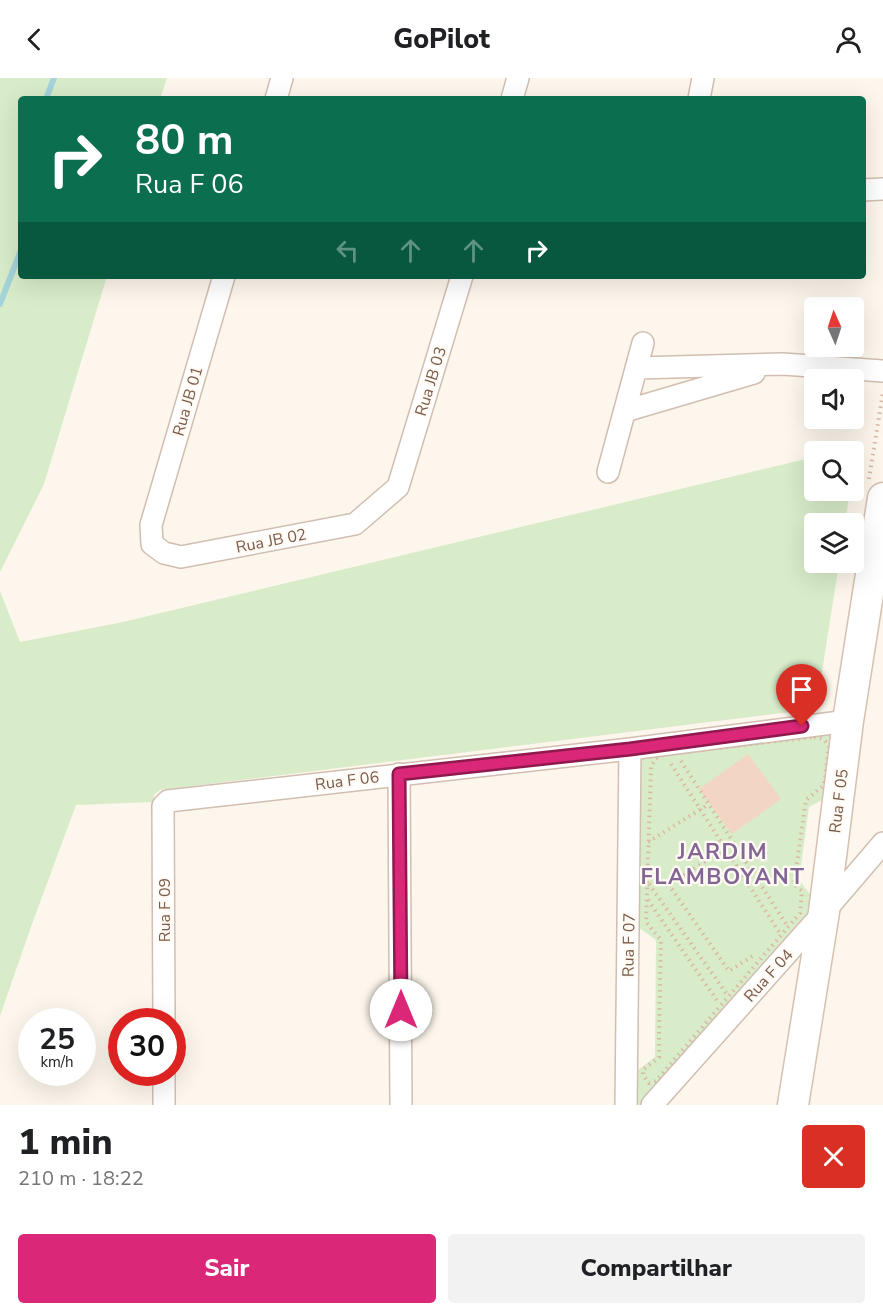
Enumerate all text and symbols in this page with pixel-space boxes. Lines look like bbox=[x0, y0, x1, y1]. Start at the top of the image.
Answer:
text: GoPilot bbox=[393, 21, 490, 58]
icon: back bbox=[18, 23, 51, 56]
icon: person bbox=[832, 23, 865, 56]
text: 80 m bbox=[135, 112, 234, 169]
icon: right bbox=[36, 120, 114, 198]
text: Rua F 06 bbox=[135, 166, 244, 203]
icon: left bbox=[331, 234, 364, 267]
icon: ahead bbox=[394, 234, 427, 267]
icon: ahead bbox=[457, 234, 490, 267]
icon: right bbox=[520, 234, 553, 267]
north arrow bbox=[804, 297, 864, 357]
map controls bbox=[804, 297, 864, 573]
street label: Rua JB 03 bbox=[410, 344, 452, 419]
street label: Rua JB 01 bbox=[168, 364, 208, 439]
button: sound bbox=[804, 369, 864, 429]
button: search bbox=[804, 441, 864, 501]
button: layers bbox=[804, 513, 864, 573]
street label: Rua JB 02 bbox=[234, 523, 308, 559]
pin bbox=[776, 664, 827, 726]
icon: arrive bbox=[785, 673, 818, 706]
street label: Rua F 06 bbox=[314, 766, 380, 796]
street label: Rua F 05 bbox=[824, 768, 854, 834]
district label: JARDIM FLAMBOYANT bbox=[641, 837, 805, 892]
street label: Rua F 09 bbox=[154, 878, 176, 942]
street label: Rua F 07 bbox=[617, 913, 641, 977]
street label: Rua F 04 bbox=[739, 944, 799, 1007]
position arrow bbox=[369, 978, 433, 1042]
speed limit sign: 30 bbox=[108, 1008, 186, 1086]
text: 25 bbox=[39, 1019, 75, 1060]
text: km/h bbox=[40, 1052, 74, 1072]
text: 1 min bbox=[18, 1118, 113, 1167]
button: close bbox=[802, 1125, 865, 1188]
text: 210 m · 18:22 bbox=[18, 1165, 144, 1192]
button: Sair bbox=[18, 1234, 436, 1303]
button: Compartilhar bbox=[448, 1234, 865, 1303]

